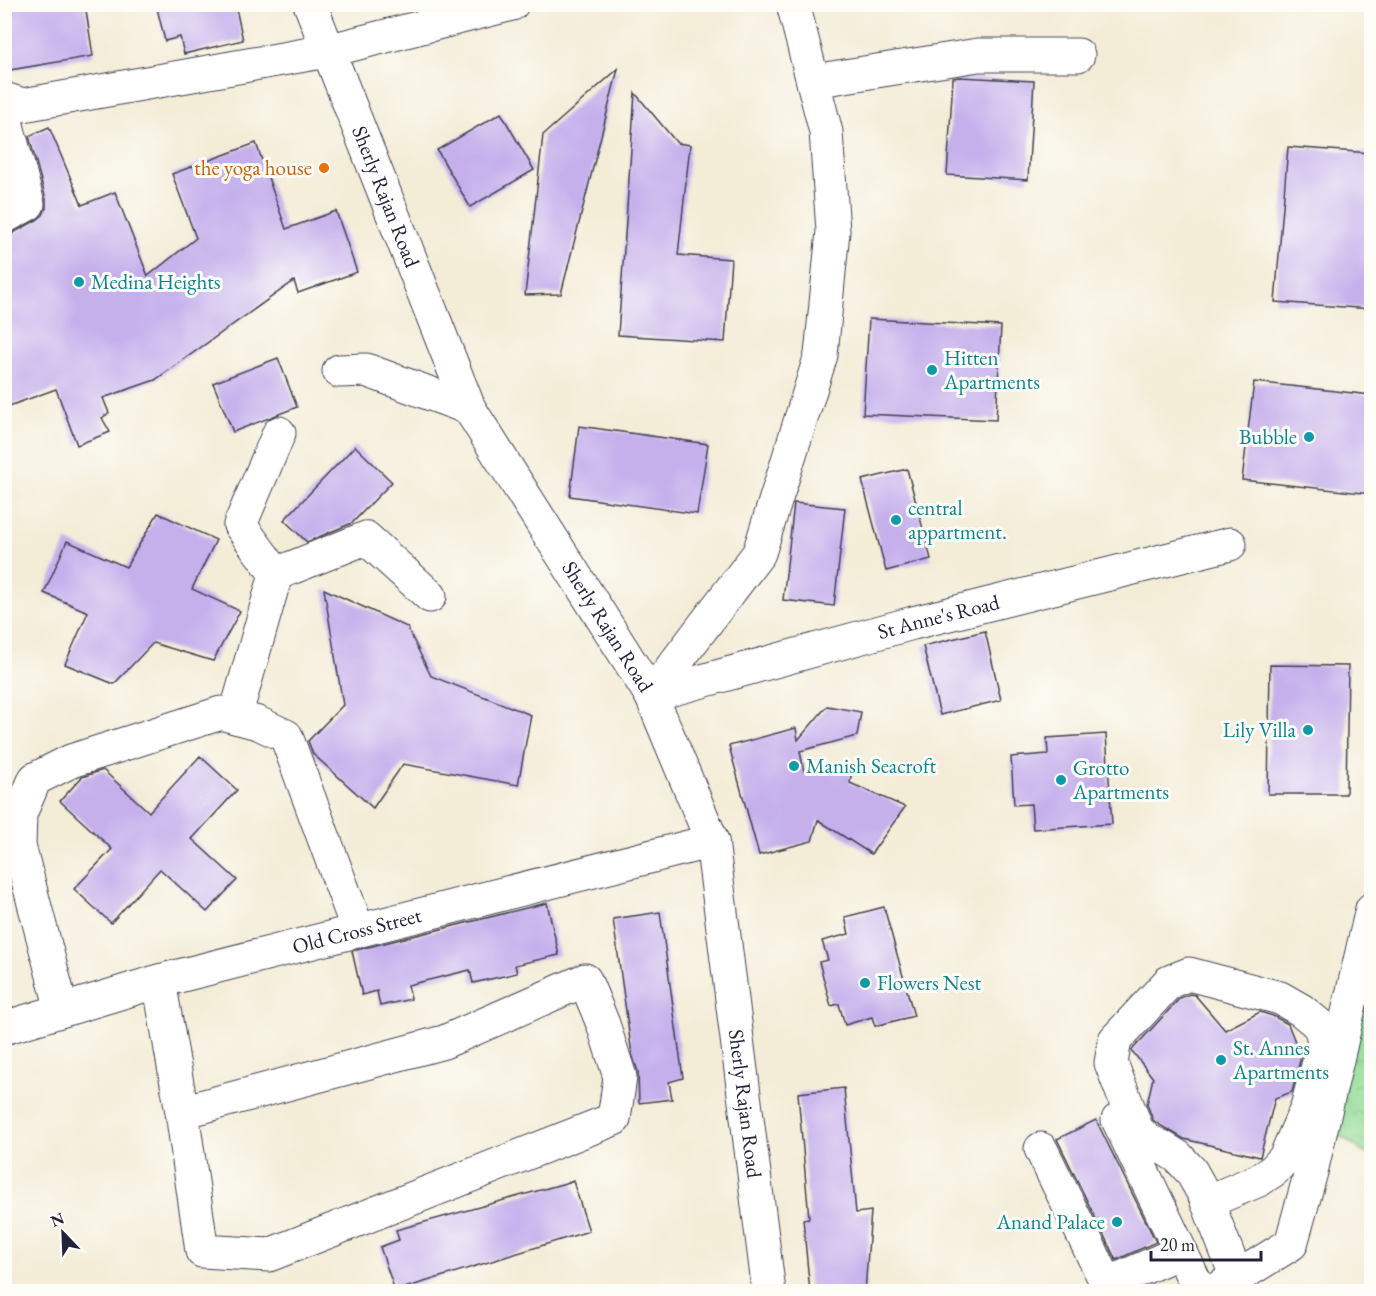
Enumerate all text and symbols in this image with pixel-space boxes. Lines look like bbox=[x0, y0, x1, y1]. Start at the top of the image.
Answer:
street label: Sherly Rajan Road bbox=[346, 122, 426, 271]
place label: the yoga house bbox=[194, 154, 312, 181]
marker: the yoga house bbox=[317, 161, 331, 175]
place label: Medina Heights bbox=[91, 268, 221, 295]
marker: Medina Heights bbox=[72, 275, 86, 289]
place label: Hitten Apartments bbox=[943, 344, 1040, 395]
marker: Hitten Apartments bbox=[925, 363, 939, 377]
place label: Bubble bbox=[1239, 423, 1297, 450]
marker: Bubble bbox=[1302, 430, 1316, 444]
place label: central appartment. bbox=[908, 494, 1007, 545]
marker: central appartment. bbox=[889, 513, 903, 527]
street label: Sherly Rajan Road bbox=[557, 556, 660, 697]
street label: St Anne's Road bbox=[875, 588, 1003, 645]
place label: Lily Villa bbox=[1223, 716, 1297, 743]
marker: Lily Villa bbox=[1301, 723, 1315, 737]
place label: Manish Seacroft bbox=[806, 752, 937, 779]
place label: Grotto Apartments bbox=[1072, 754, 1169, 805]
marker: Manish Seacroft bbox=[787, 759, 801, 773]
marker: Grotto Apartments bbox=[1054, 773, 1068, 787]
street label: Old Cross Street bbox=[289, 901, 424, 960]
place label: Flowers Nest bbox=[877, 969, 982, 996]
marker: Flowers Nest bbox=[858, 976, 872, 990]
street label: Sherly Rajan Road bbox=[723, 1028, 769, 1180]
place label: St. Annes Apartments bbox=[1232, 1034, 1329, 1085]
marker: St. Annes Apartments bbox=[1214, 1053, 1228, 1067]
north arrow bbox=[33, 1203, 93, 1263]
text: N bbox=[47, 1207, 67, 1232]
place label: Anand Palace bbox=[995, 1208, 1105, 1235]
marker: Anand Palace bbox=[1110, 1215, 1124, 1229]
scale bar bbox=[1151, 1224, 1260, 1262]
text: 20 m bbox=[1160, 1233, 1195, 1256]

